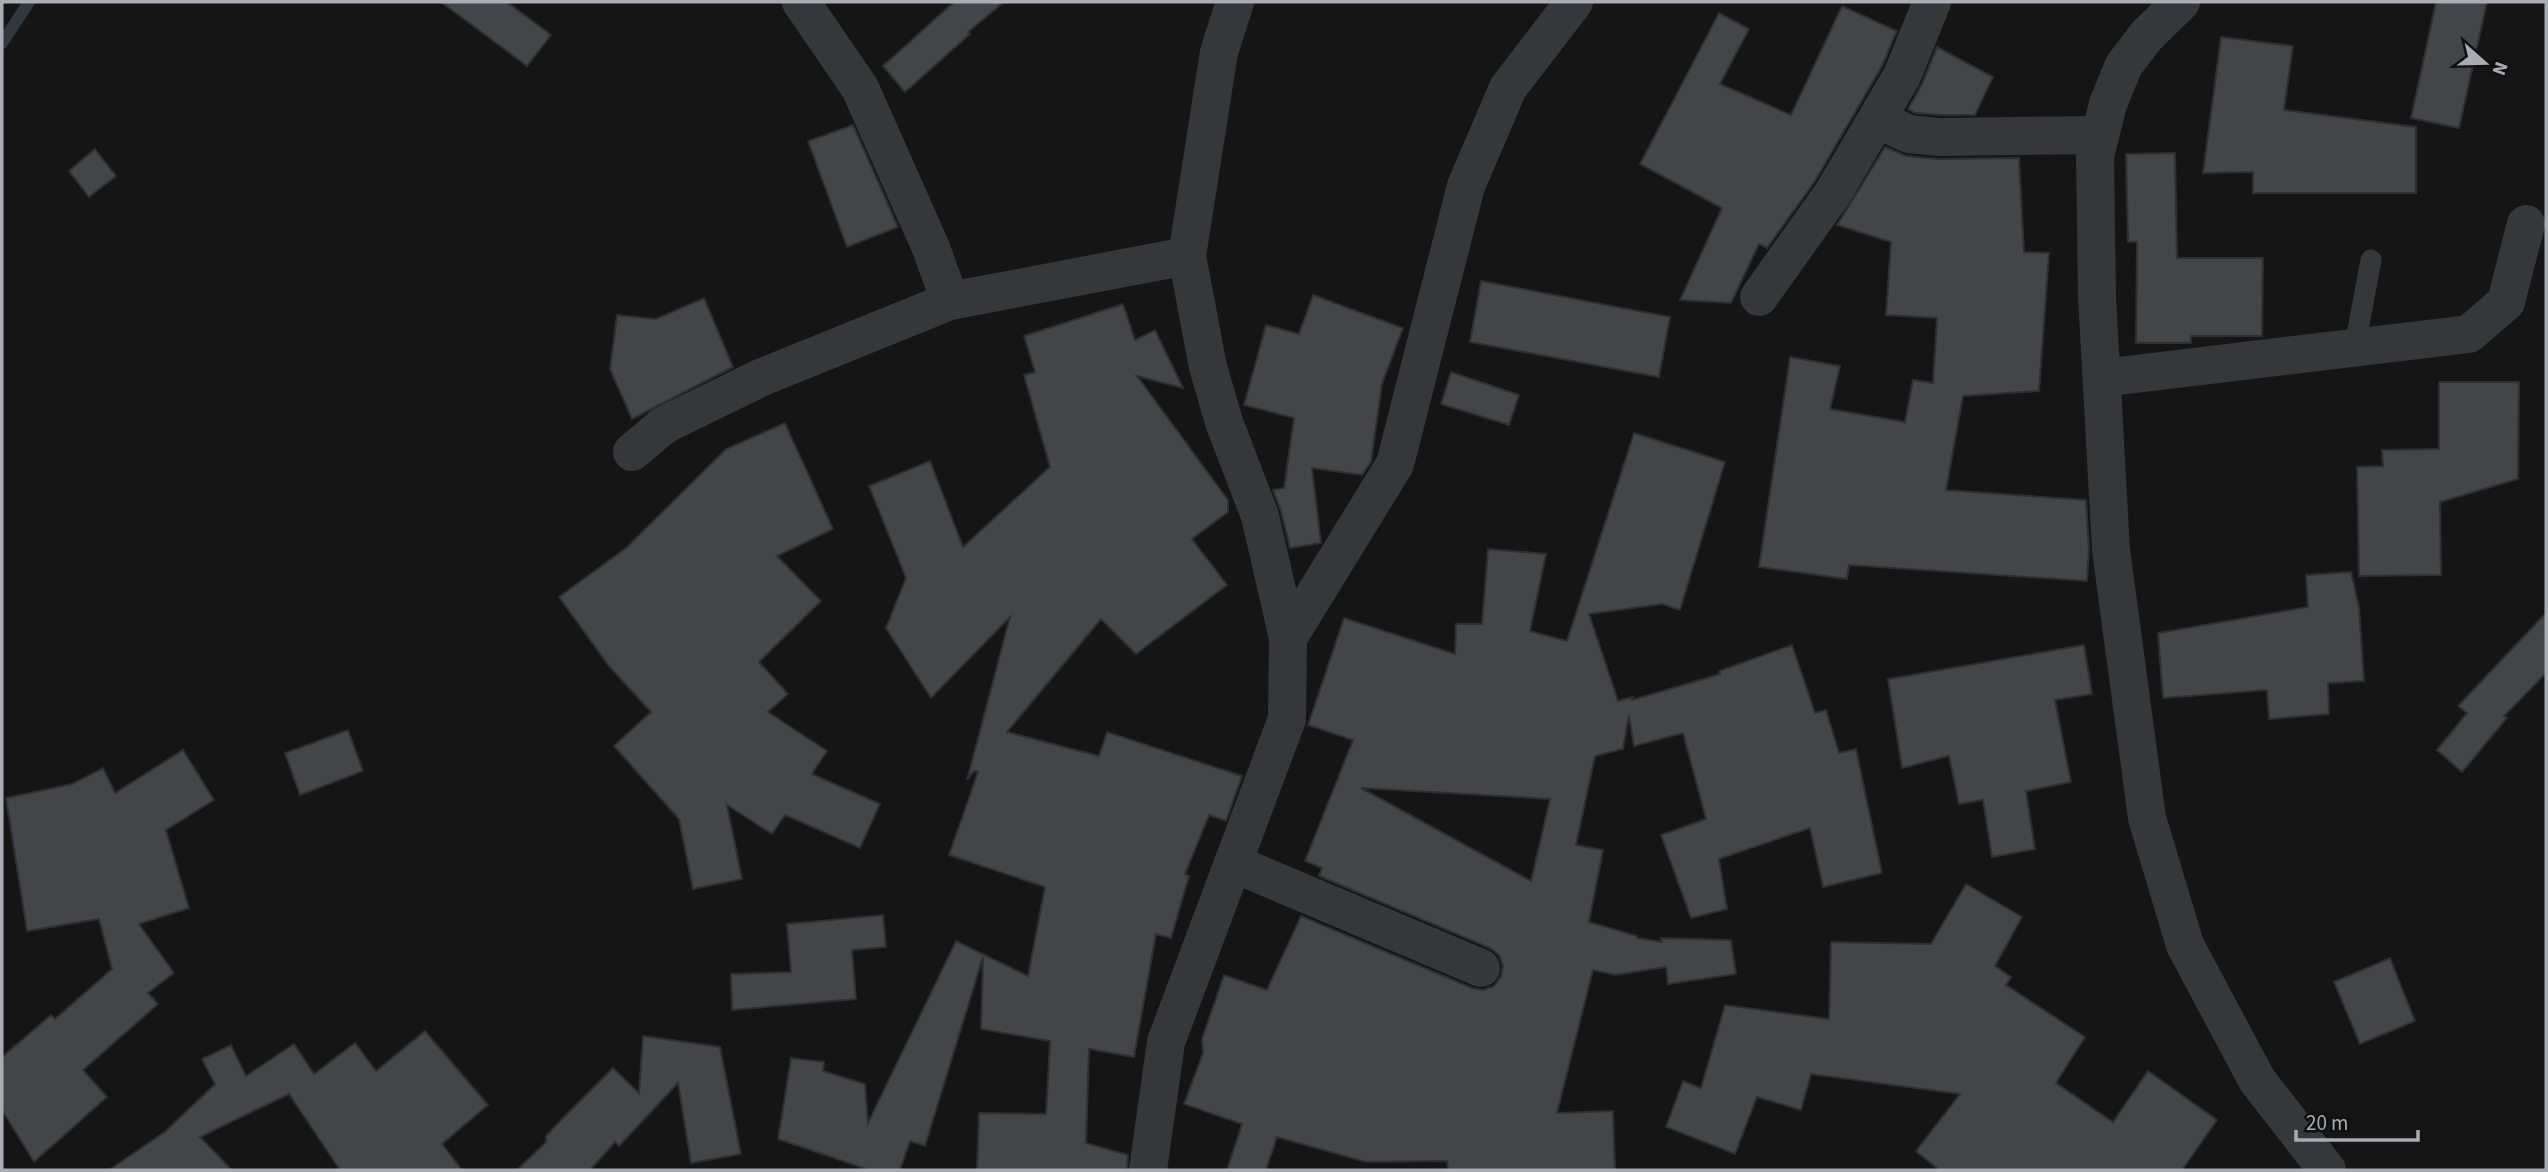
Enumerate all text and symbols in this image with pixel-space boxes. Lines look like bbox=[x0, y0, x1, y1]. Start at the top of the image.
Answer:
north arrow bbox=[2450, 28, 2520, 98]
text: N bbox=[2485, 58, 2514, 79]
scale bar bbox=[2296, 1098, 2418, 1142]
text: 20 m bbox=[2306, 1108, 2348, 1138]

